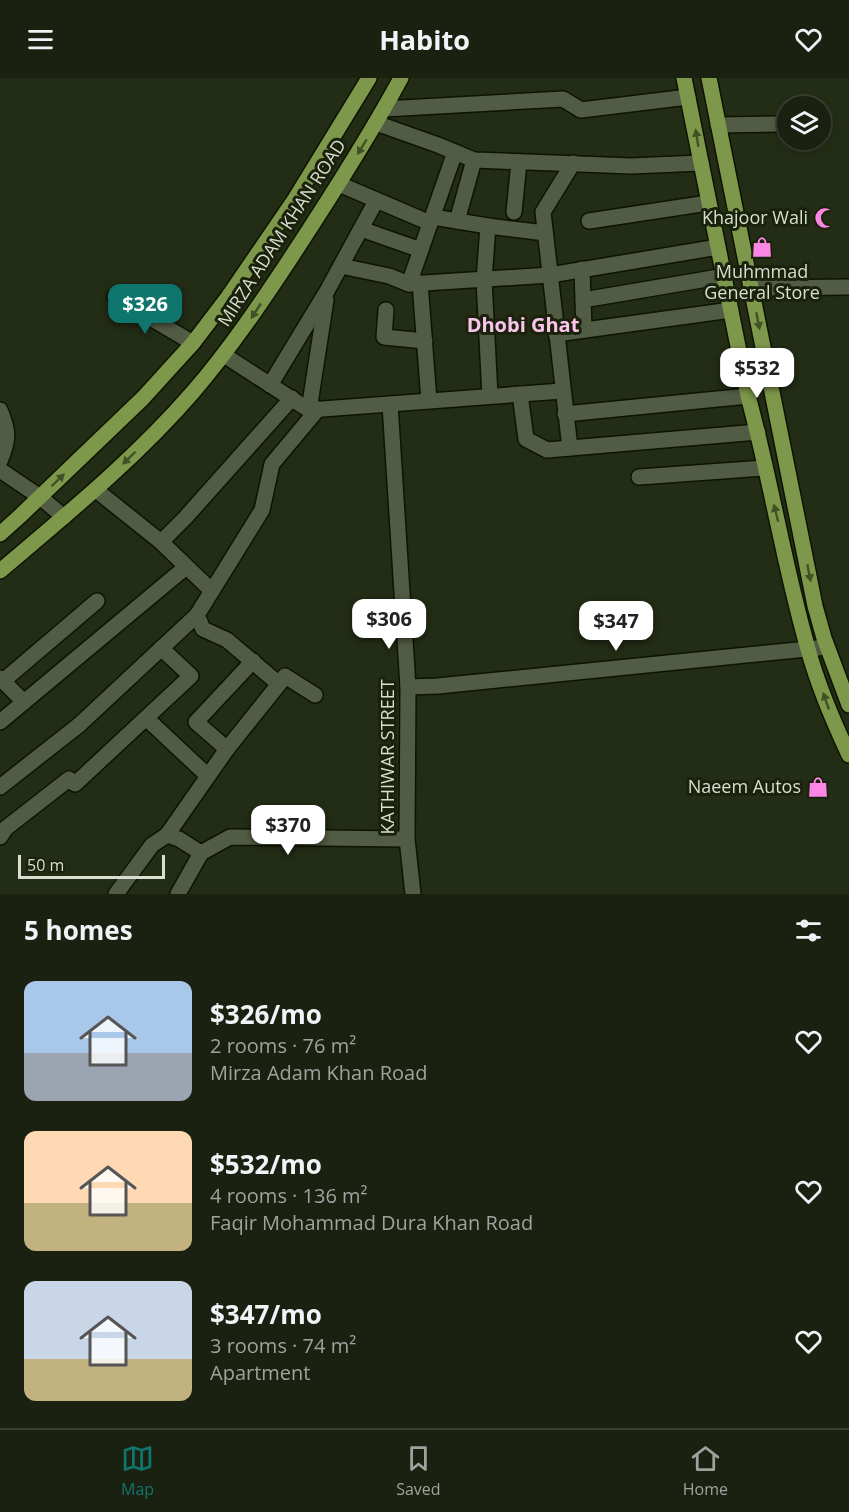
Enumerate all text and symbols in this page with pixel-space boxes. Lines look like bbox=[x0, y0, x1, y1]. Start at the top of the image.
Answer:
text: Habito bbox=[379, 21, 470, 58]
icon: menu bbox=[24, 23, 57, 56]
icon: heart bbox=[792, 23, 825, 56]
map controls bbox=[777, 96, 831, 150]
button: layers bbox=[777, 96, 831, 150]
one-way arrow bbox=[692, 128, 701, 147]
street label: MIRZA ADAM KHAN ROAD bbox=[212, 134, 351, 331]
one-way arrow bbox=[356, 139, 367, 155]
place label: Khajoor Wali bbox=[702, 205, 808, 229]
mosque icon: Khajoor Wali bbox=[813, 206, 837, 230]
shop icon: Muhmmad General Store bbox=[750, 235, 774, 259]
place label: Muhmmad General Store bbox=[704, 259, 820, 304]
pin: $326 bbox=[109, 284, 181, 335]
text: $326 bbox=[122, 290, 168, 317]
one-way arrow bbox=[250, 302, 262, 318]
district label: Dhobi Ghat bbox=[467, 311, 580, 338]
one-way arrow bbox=[754, 311, 763, 330]
pin: $532 bbox=[721, 348, 793, 399]
text: $532 bbox=[734, 354, 780, 381]
one-way arrow bbox=[123, 451, 137, 465]
one-way arrow bbox=[51, 473, 65, 487]
one-way arrow bbox=[771, 504, 781, 522]
one-way arrow bbox=[805, 564, 814, 583]
pin: $306 bbox=[353, 599, 425, 650]
pin: $347 bbox=[580, 601, 652, 652]
text: $306 bbox=[366, 605, 412, 632]
text: $347 bbox=[593, 607, 639, 634]
street label: KATHIWAR STREET bbox=[375, 679, 399, 835]
one-way arrow bbox=[820, 692, 830, 710]
place label: Naeem Autos bbox=[688, 774, 801, 798]
shop icon: Naeem Autos bbox=[806, 775, 830, 799]
pin: $370 bbox=[252, 805, 324, 856]
text: $370 bbox=[265, 811, 311, 838]
scale bar bbox=[18, 852, 165, 880]
text: 50 m bbox=[27, 854, 64, 876]
text: 5 homes bbox=[24, 912, 133, 948]
icon: filters bbox=[792, 914, 825, 947]
text: $326/mo bbox=[210, 996, 322, 1032]
icon: home bbox=[72, 1005, 144, 1077]
icon: heart bbox=[792, 1025, 825, 1058]
text: 2 rooms · 76 m² bbox=[210, 1032, 356, 1059]
text: Mirza Adam Khan Road bbox=[210, 1059, 427, 1086]
text: $532/mo bbox=[210, 1146, 322, 1182]
icon: home bbox=[72, 1155, 144, 1227]
icon: heart bbox=[792, 1175, 825, 1208]
text: 4 rooms · 136 m² bbox=[210, 1182, 368, 1209]
text: Faqir Mohammad Dura Khan Road bbox=[210, 1209, 533, 1236]
text: $347/mo bbox=[210, 1296, 322, 1332]
icon: home bbox=[72, 1305, 144, 1377]
icon: heart bbox=[792, 1325, 825, 1358]
text: 3 rooms · 74 m² bbox=[210, 1332, 356, 1359]
text: Apartment bbox=[210, 1359, 310, 1386]
tab: Map bbox=[121, 1442, 154, 1500]
tab: Saved bbox=[396, 1442, 441, 1500]
tab: Home bbox=[683, 1442, 728, 1500]

